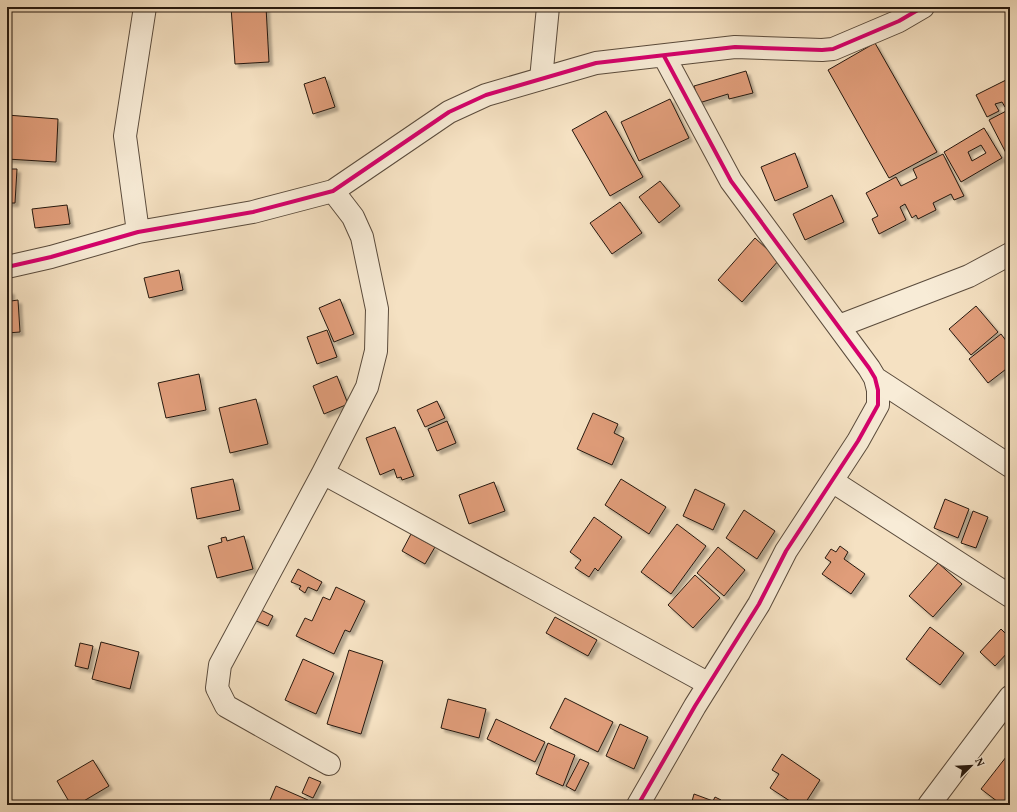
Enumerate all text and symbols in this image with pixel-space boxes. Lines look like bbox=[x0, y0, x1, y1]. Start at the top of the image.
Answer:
north arrow bbox=[951, 746, 991, 786]
text: N bbox=[970, 756, 987, 769]

